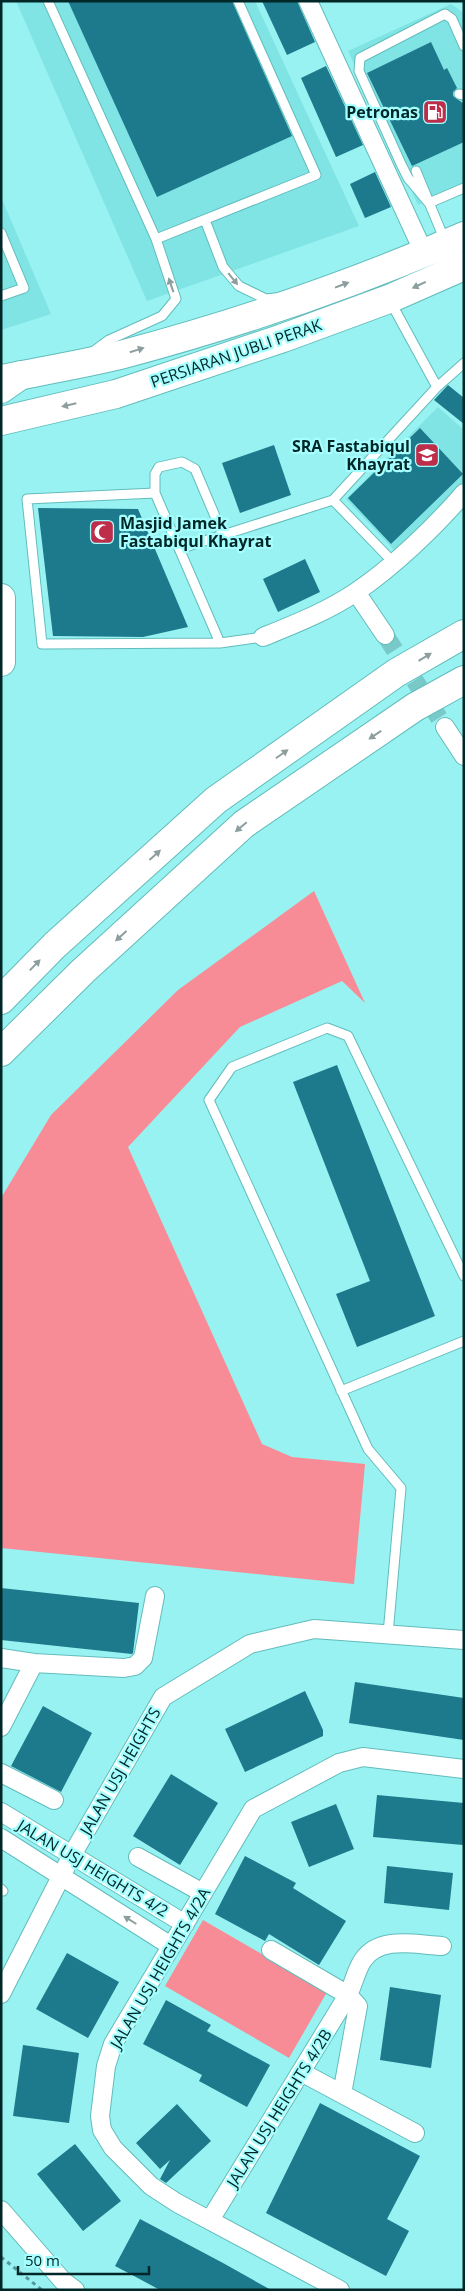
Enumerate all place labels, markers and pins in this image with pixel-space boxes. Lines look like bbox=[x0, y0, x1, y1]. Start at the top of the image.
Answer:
fuel station icon: Petronas bbox=[422, 99, 448, 125]
place label: Petronas bbox=[346, 101, 418, 123]
place label: SRA Fastabiqul Khayrat bbox=[292, 435, 410, 475]
school or university icon: SRA Fastabiqul Khayrat bbox=[414, 442, 440, 468]
place label: Masjid Jamek Fastabiqul Khayrat bbox=[120, 512, 272, 552]
mosque icon: Masjid Jamek Fastabiqul Khayrat bbox=[89, 519, 115, 545]

